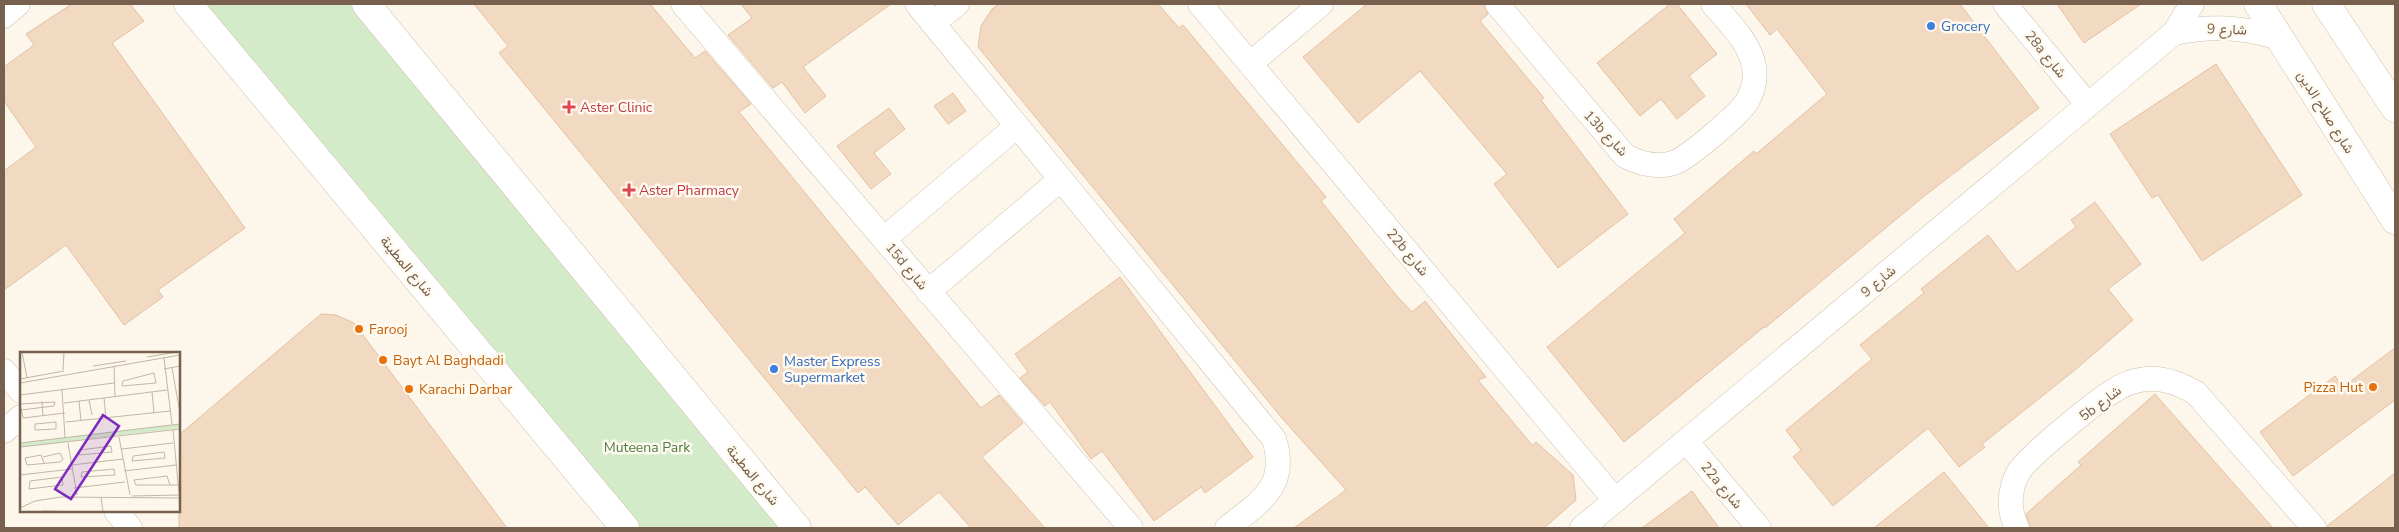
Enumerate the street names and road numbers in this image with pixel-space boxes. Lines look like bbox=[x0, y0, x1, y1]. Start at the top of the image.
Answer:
street label: شارع 9 bbox=[2207, 19, 2247, 41]
street label: 28a شارع bbox=[2020, 27, 2071, 83]
street label: شارع صلاح الدين bbox=[2292, 67, 2359, 158]
street label: 13b شارع bbox=[1579, 106, 1632, 161]
street label: 22b شارع bbox=[1381, 224, 1433, 281]
street label: شارع المطينة bbox=[375, 232, 438, 301]
street label: 15d شارع bbox=[880, 238, 932, 295]
street label: شارع 9 bbox=[1857, 261, 1900, 302]
street label: 5b شارع bbox=[2075, 381, 2126, 426]
street label: شارع المطينة bbox=[721, 441, 784, 510]
street label: 22a شارع bbox=[1696, 458, 1747, 514]

